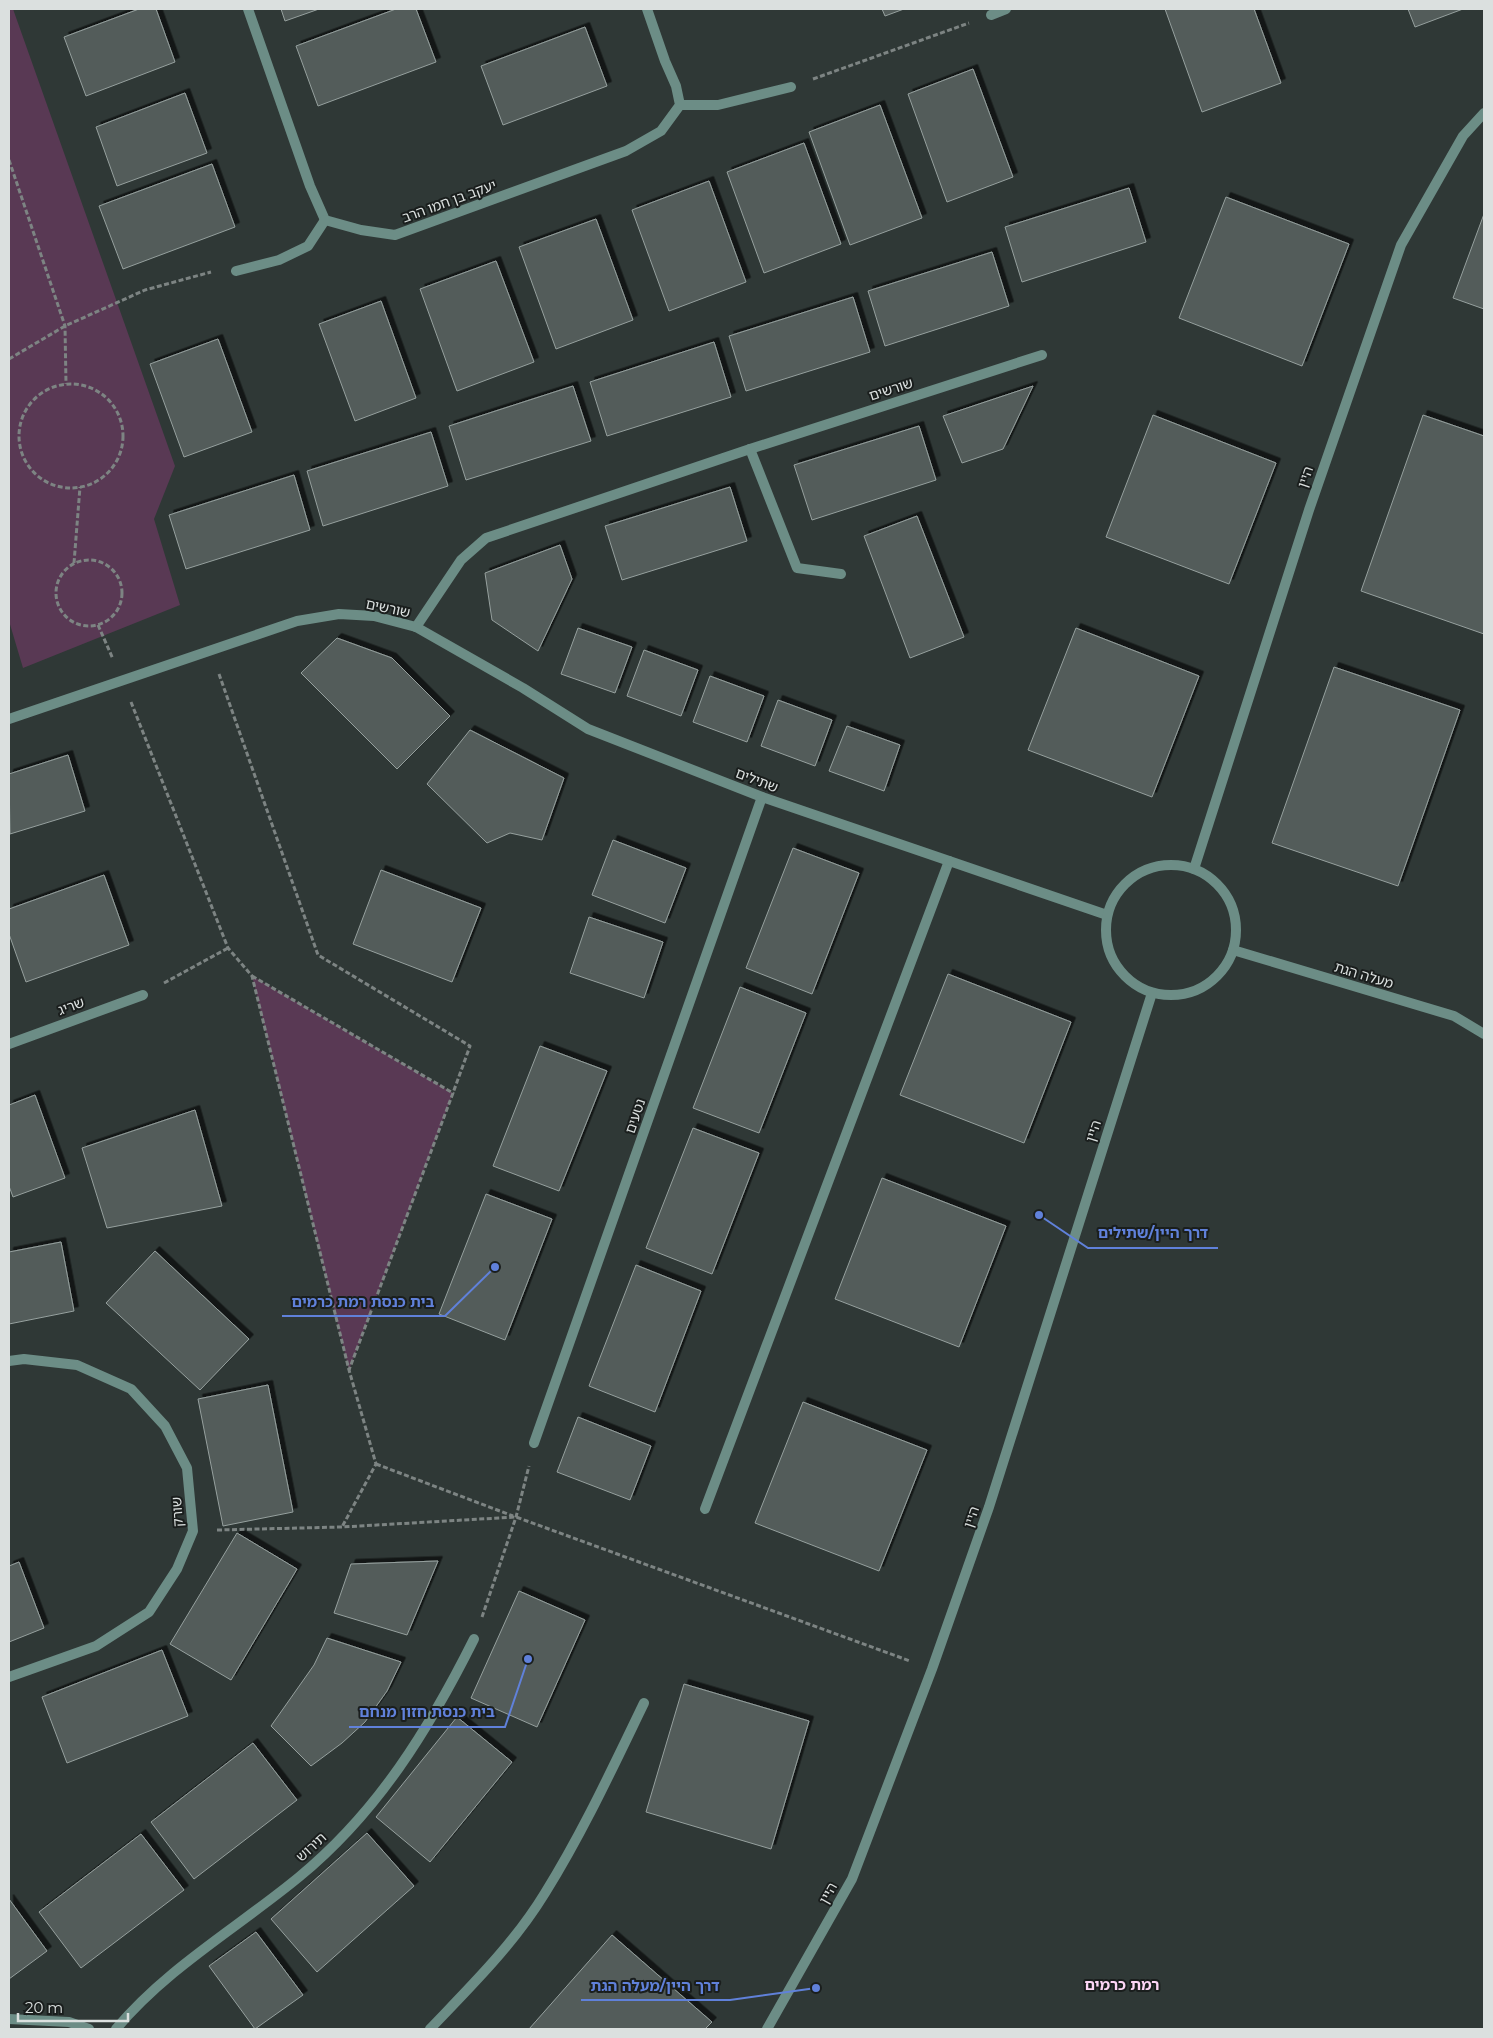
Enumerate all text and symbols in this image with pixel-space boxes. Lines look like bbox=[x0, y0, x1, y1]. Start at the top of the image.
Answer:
street label: יעקב בן חמו הרב bbox=[399, 176, 499, 226]
street label: שורשים bbox=[867, 373, 915, 405]
street label: היין bbox=[1293, 464, 1317, 490]
street label: שורשים bbox=[364, 595, 412, 621]
street label: שתילים bbox=[733, 764, 781, 796]
street label: מעלה הגת bbox=[1332, 957, 1396, 993]
street label: שריג bbox=[55, 993, 87, 1019]
street label: נטעים bbox=[621, 1096, 649, 1136]
street label: היין bbox=[1081, 1118, 1105, 1144]
callout: דרך היין/שתילים bbox=[1088, 1218, 1218, 1248]
text: דרך היין/שתילים bbox=[1098, 1223, 1209, 1242]
callout: בית כנסת רמת כרמים bbox=[282, 1286, 445, 1316]
text: בית כנסת רמת כרמים bbox=[292, 1292, 435, 1311]
street label: שורק bbox=[167, 1496, 187, 1528]
street label: היין bbox=[959, 1504, 983, 1530]
callout: בית כנסת חזון מנחם bbox=[349, 1697, 505, 1727]
text: בית כנסת חזון מנחם bbox=[359, 1702, 495, 1721]
street label: תירוש bbox=[292, 1828, 330, 1866]
street label: היין bbox=[815, 1879, 841, 1907]
callout: דרך היין/מעלה הגת bbox=[581, 1970, 730, 2000]
district label: רמת כרמים bbox=[1085, 1975, 1159, 1994]
text: דרך היין/מעלה הגת bbox=[591, 1976, 720, 1995]
scale bar bbox=[18, 1990, 128, 2022]
text: 20 m bbox=[25, 1998, 63, 2017]

